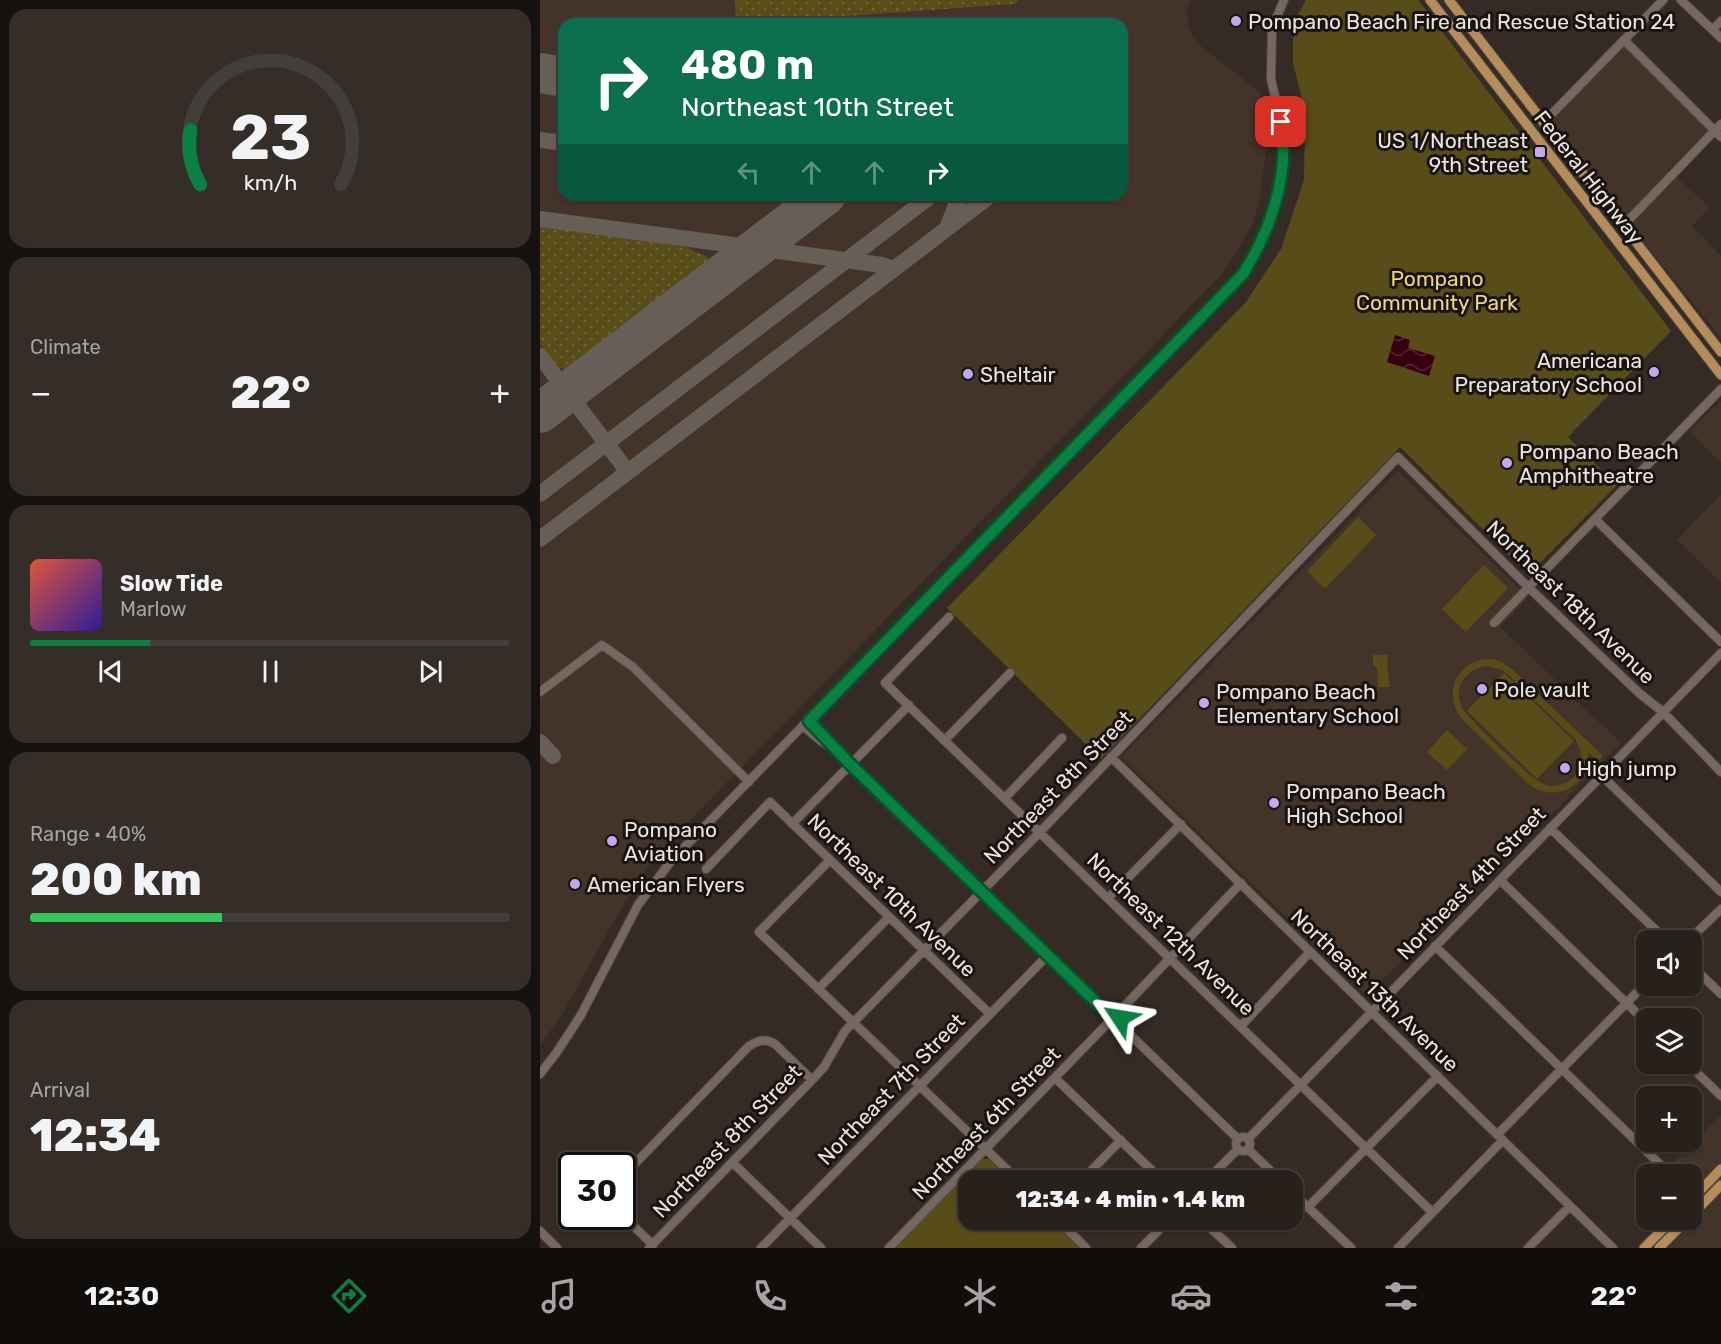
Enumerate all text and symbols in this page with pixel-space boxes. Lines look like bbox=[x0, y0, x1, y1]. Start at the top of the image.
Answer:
place label: Pompano Beach Fire and Rescue Station 24 bbox=[1248, 9, 1675, 34]
marker: Pompano Beach Fire and Rescue Station 24 bbox=[1229, 14, 1243, 28]
text: 480 m bbox=[681, 40, 814, 90]
icon: right bbox=[582, 42, 660, 120]
text: Northeast 10th Street bbox=[681, 91, 954, 123]
pin bbox=[1255, 96, 1306, 147]
text: 23 bbox=[229, 102, 311, 176]
icon: arrive bbox=[1264, 105, 1297, 138]
street label: Federal Highway bbox=[1529, 105, 1649, 249]
place label: US 1/Northeast 9th Street bbox=[1377, 128, 1528, 177]
marker: US 1/Northeast 9th Street bbox=[1533, 145, 1547, 159]
icon: left bbox=[732, 156, 765, 189]
icon: ahead bbox=[795, 156, 828, 189]
icon: ahead bbox=[858, 156, 891, 189]
icon: right bbox=[921, 156, 954, 189]
text: km/h bbox=[243, 171, 297, 196]
park label: Pompano Community Park bbox=[1356, 266, 1518, 315]
text: Climate bbox=[30, 335, 101, 359]
place label: Americana Preparatory School bbox=[1454, 348, 1642, 397]
place label: Sheltair bbox=[980, 362, 1056, 387]
marker: Americana Preparatory School bbox=[1647, 365, 1661, 379]
text: 22° bbox=[231, 366, 310, 419]
marker: Sheltair bbox=[961, 367, 975, 381]
text: − bbox=[30, 373, 51, 412]
text: + bbox=[489, 373, 510, 412]
place label: Pompano Beach Amphitheatre bbox=[1519, 439, 1679, 488]
marker: Pompano Beach Amphitheatre bbox=[1500, 456, 1514, 470]
street label: Northeast 18th Avenue bbox=[1482, 515, 1660, 689]
text: Slow Tide bbox=[120, 570, 223, 597]
text: Marlow bbox=[120, 597, 187, 621]
icon: previous bbox=[94, 655, 127, 688]
icon: pause bbox=[254, 655, 287, 688]
icon: next bbox=[414, 655, 447, 688]
place label: Pole vault bbox=[1494, 677, 1590, 702]
place label: Pompano Beach Elementary School bbox=[1216, 679, 1399, 728]
marker: Pole vault bbox=[1475, 682, 1489, 696]
marker: Pompano Beach Elementary School bbox=[1197, 696, 1211, 710]
street label: Northeast 8th Street bbox=[978, 705, 1138, 869]
place label: High jump bbox=[1577, 756, 1677, 781]
marker: High jump bbox=[1558, 761, 1572, 775]
place label: Pompano Beach High School bbox=[1286, 779, 1446, 828]
marker: Pompano Beach High School bbox=[1267, 796, 1281, 810]
street label: Northeast 4th Street bbox=[1392, 801, 1550, 965]
street label: Northeast 10th Avenue bbox=[803, 808, 981, 982]
place label: Pompano Aviation bbox=[624, 817, 717, 866]
text: Range · 40% bbox=[30, 822, 146, 846]
marker: Pompano Aviation bbox=[605, 834, 619, 848]
street label: Northeast 12th Avenue bbox=[1082, 847, 1260, 1021]
text: 200 km bbox=[30, 853, 202, 906]
place label: American Flyers bbox=[587, 872, 745, 897]
marker: American Flyers bbox=[568, 877, 582, 891]
street label: Northeast 13th Avenue bbox=[1286, 903, 1464, 1077]
map controls bbox=[1636, 930, 1702, 1230]
button: sound bbox=[1636, 930, 1702, 996]
position arrow bbox=[1088, 986, 1152, 1050]
street label: Northeast 7th Street bbox=[812, 1008, 970, 1170]
button: layers bbox=[1636, 1008, 1702, 1074]
street label: Northeast 6th Street bbox=[907, 1041, 1065, 1205]
street label: Northeast 8th Street bbox=[647, 1059, 807, 1223]
text: Arrival bbox=[30, 1078, 90, 1102]
button: + bbox=[1636, 1086, 1702, 1152]
text: 12:34 bbox=[30, 1109, 161, 1162]
speed limit sign: 30 bbox=[558, 1152, 636, 1230]
button: − bbox=[1636, 1164, 1702, 1230]
text: 12:34 · 4 min · 1.4 km bbox=[1016, 1186, 1245, 1213]
icon: directions bbox=[328, 1275, 370, 1317]
icon: music bbox=[538, 1275, 580, 1317]
icon: phone bbox=[749, 1275, 791, 1317]
icon: climate bbox=[959, 1275, 1001, 1317]
icon: car bbox=[1170, 1275, 1212, 1317]
icon: filters bbox=[1380, 1275, 1422, 1317]
text: 12:30 bbox=[84, 1280, 159, 1312]
text: 22° bbox=[1591, 1280, 1637, 1312]

